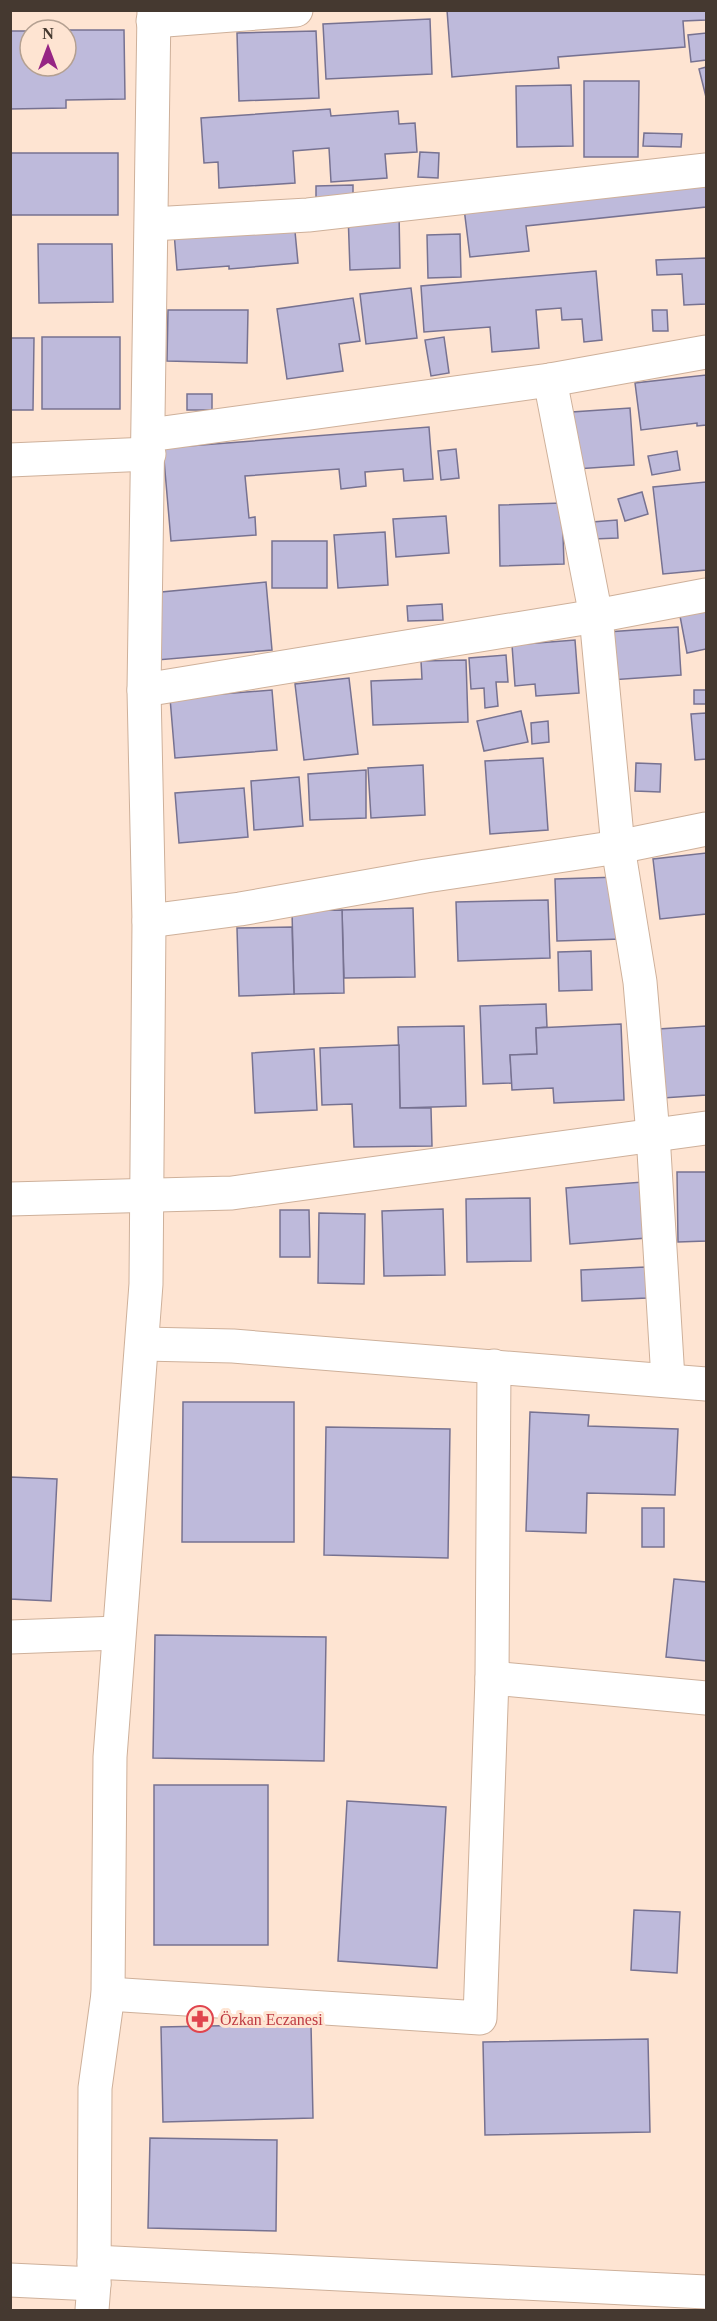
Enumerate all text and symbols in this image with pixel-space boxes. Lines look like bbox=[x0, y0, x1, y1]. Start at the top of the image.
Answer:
north arrow bbox=[18, 18, 78, 78]
text: N bbox=[42, 25, 54, 42]
pharmacy icon: Özkan Eczanesi bbox=[185, 2004, 215, 2034]
place label: Özkan Eczanesi bbox=[220, 2011, 323, 2028]

